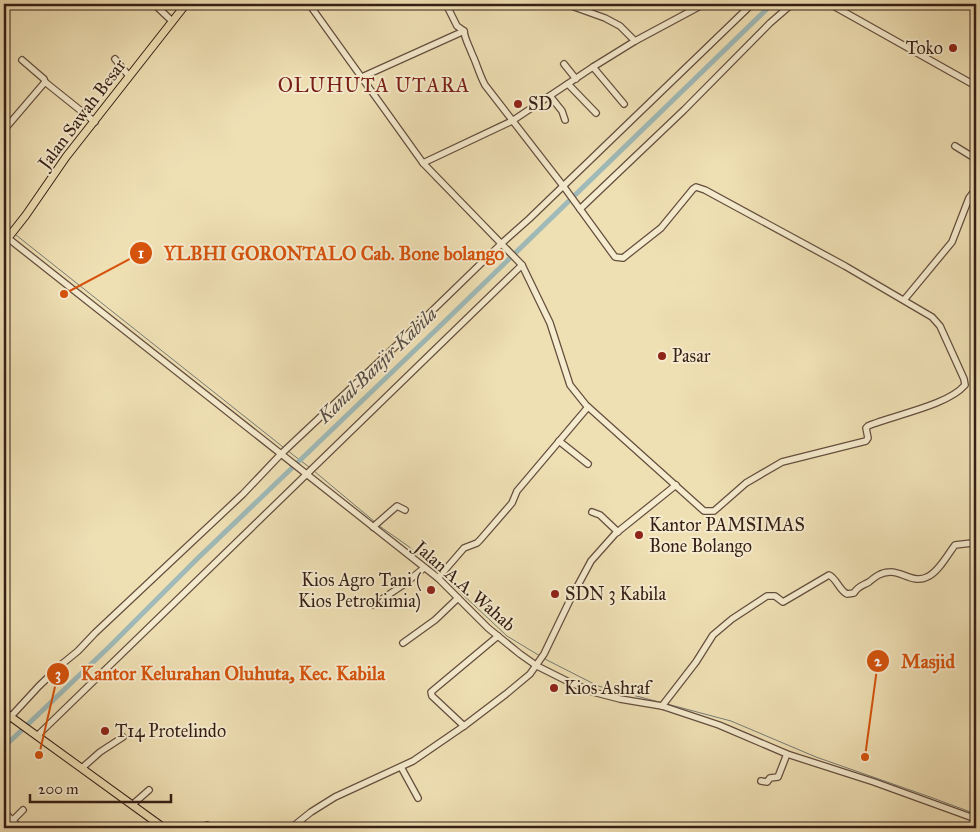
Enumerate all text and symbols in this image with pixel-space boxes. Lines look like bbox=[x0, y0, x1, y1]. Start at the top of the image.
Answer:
place label: Toko bbox=[906, 37, 943, 59]
marker: Toko bbox=[947, 42, 959, 54]
street label: Jalan Sawah Besar bbox=[32, 55, 131, 175]
district label: OLUHUTA UTARA bbox=[278, 73, 470, 97]
place label: SD bbox=[528, 93, 553, 115]
marker: SD bbox=[512, 98, 524, 110]
callout: YLBHI GORONTALO Cab. Bone bolango bbox=[129, 236, 514, 270]
text: YLBHI GORONTALO Cab. Bone bolango bbox=[163, 242, 505, 266]
text: 1 bbox=[138, 244, 144, 262]
water label: Kanal Banjir Kabila bbox=[312, 302, 441, 428]
place label: Pasar bbox=[672, 345, 711, 367]
marker: Pasar bbox=[656, 350, 668, 362]
place label: Kantor PAMSIMAS Bone Bolango bbox=[649, 514, 805, 558]
marker: Kantor PAMSIMAS Bone Bolango bbox=[633, 529, 645, 541]
street label: Jalan A.A. Wahab bbox=[408, 535, 520, 637]
place label: Kios Agro Tani ( Kios Petrokimia) bbox=[298, 569, 422, 613]
place label: SDN 3 Kabila bbox=[565, 583, 666, 605]
marker: Kios Agro Tani ( Kios Petrokimia) bbox=[425, 584, 437, 596]
marker: SDN 3 Kabila bbox=[549, 588, 561, 600]
callout: Masjid bbox=[866, 644, 965, 678]
text: Masjid bbox=[901, 650, 955, 674]
text: 2 bbox=[874, 652, 882, 670]
callout: Kantor Kelurahan Oluhuta, Kec. Kabila bbox=[46, 657, 395, 691]
text: Kantor Kelurahan Oluhuta, Kec. Kabila bbox=[81, 662, 386, 685]
text: 3 bbox=[55, 665, 61, 684]
place label: Kios Ashraf bbox=[564, 677, 653, 699]
marker: Kios Ashraf bbox=[548, 682, 560, 694]
place label: T14 Protelindo bbox=[115, 720, 226, 742]
marker: T14 Protelindo bbox=[99, 725, 111, 737]
scale bar bbox=[30, 772, 171, 804]
text: 200 m bbox=[38, 780, 79, 798]

